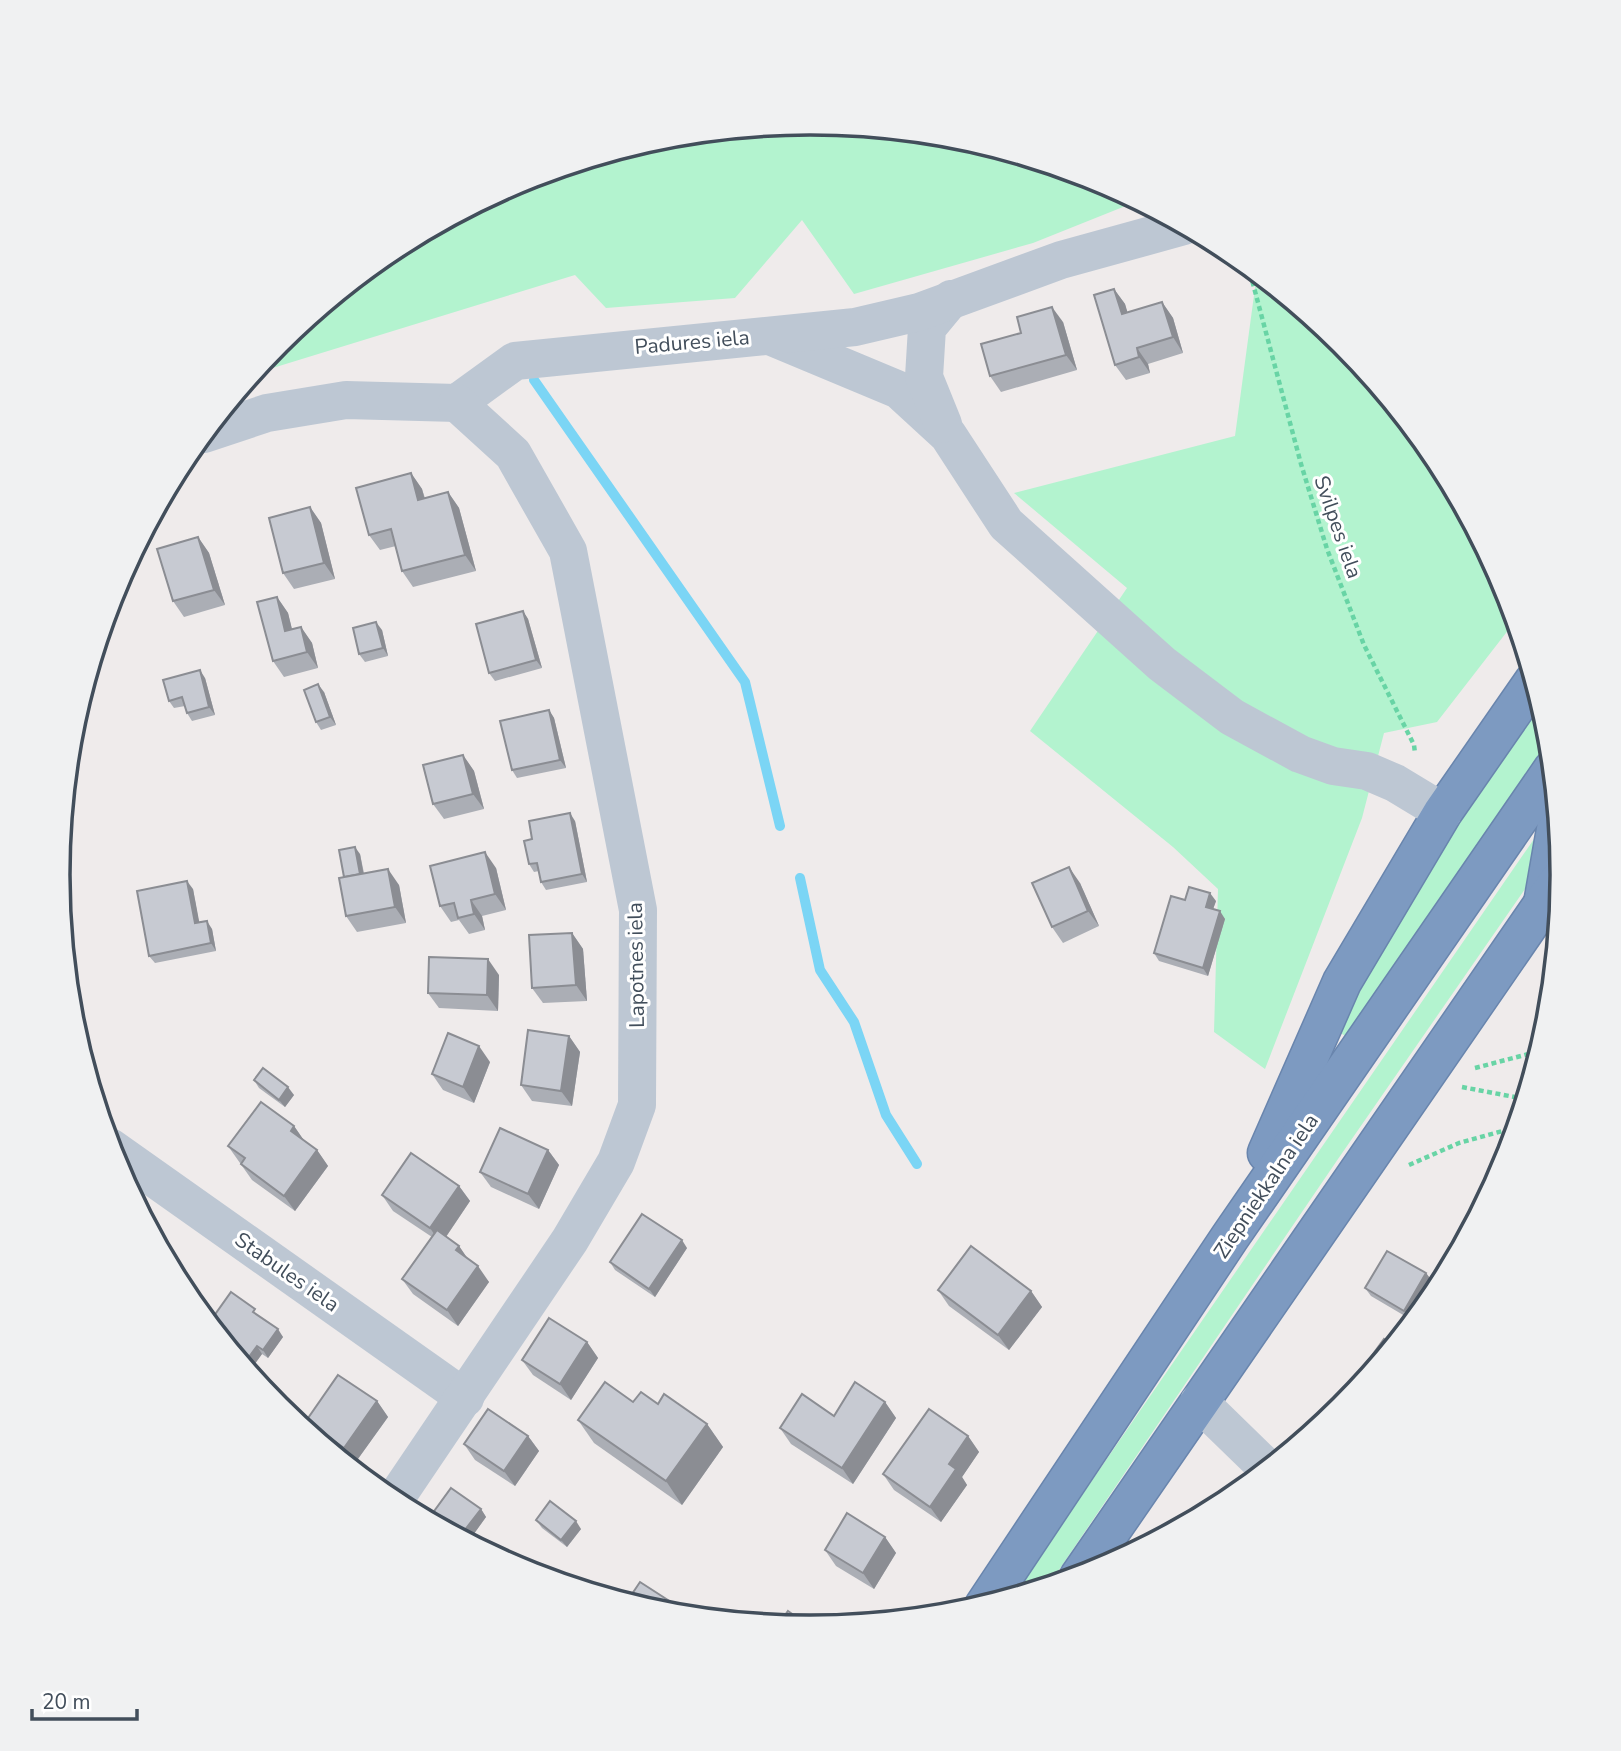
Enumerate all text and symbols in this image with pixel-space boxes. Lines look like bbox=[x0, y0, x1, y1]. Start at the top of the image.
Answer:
street label: Padures iela bbox=[633, 323, 751, 361]
street label: Svilpes iela bbox=[1307, 472, 1369, 582]
street label: Lapotnes iela bbox=[621, 902, 651, 1028]
street label: Ziepniekkalna iela bbox=[1207, 1108, 1325, 1264]
street label: Stabules iela bbox=[229, 1226, 345, 1318]
scale bar bbox=[32, 1678, 136, 1722]
text: 20 m bbox=[42, 1688, 91, 1716]

